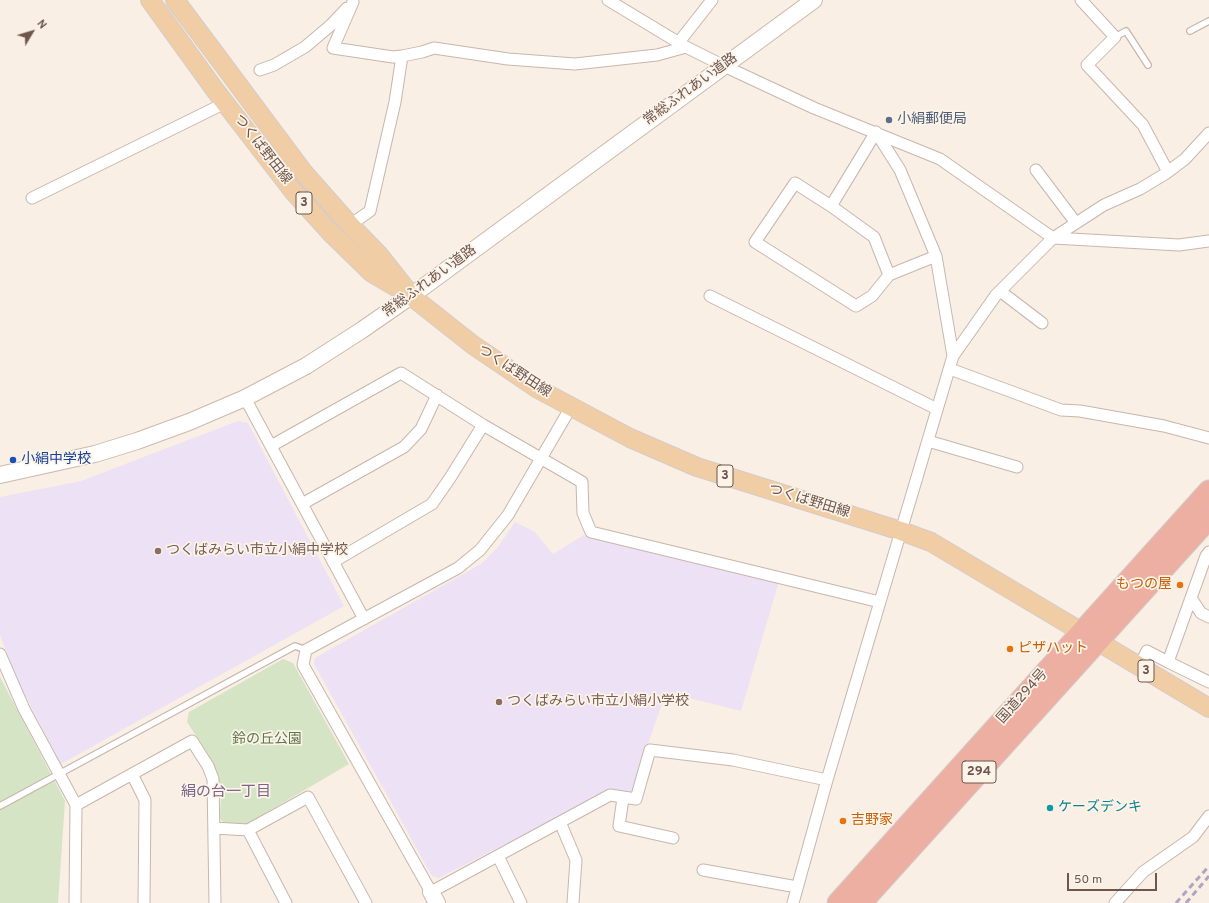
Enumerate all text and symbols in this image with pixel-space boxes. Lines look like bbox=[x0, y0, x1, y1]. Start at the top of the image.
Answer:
north arrow bbox=[12, 12, 52, 52]
text: N bbox=[34, 17, 49, 32]
street label: 常総ふれあい道路 bbox=[641, 50, 741, 130]
street label: つくば野田線 bbox=[230, 112, 294, 188]
place label: 小絹郵便局 bbox=[897, 112, 967, 128]
marker: 小絹郵便局 bbox=[884, 115, 894, 125]
road number: 3 bbox=[296, 192, 312, 214]
street label: 常総ふれあい道路 bbox=[380, 242, 480, 322]
street label: つくば野田線 bbox=[474, 342, 554, 402]
place label: 小絹中学校 bbox=[21, 452, 91, 468]
marker: 小絹中学校 bbox=[8, 455, 18, 465]
road number: 3 bbox=[717, 465, 733, 487]
street label: つくば野田線 bbox=[766, 482, 852, 522]
place label: つくばみらい市立小絹中学校 bbox=[166, 543, 348, 559]
marker: つくばみらい市立小絹中学校 bbox=[153, 546, 163, 556]
place label: もつの屋 bbox=[1116, 577, 1172, 593]
marker: もつの屋 bbox=[1175, 580, 1185, 590]
place label: ピザハット bbox=[1018, 641, 1088, 657]
marker: ピザハット bbox=[1005, 644, 1015, 654]
road number: 3 bbox=[1138, 660, 1154, 682]
street label: 国道294号 bbox=[994, 666, 1052, 728]
place label: つくばみらい市立小絹小学校 bbox=[507, 694, 689, 710]
marker: つくばみらい市立小絹小学校 bbox=[494, 697, 504, 707]
park label: 鈴の丘公園 bbox=[232, 732, 302, 748]
road number: 294 bbox=[962, 761, 996, 783]
district label: 絹の台一丁目 bbox=[181, 784, 271, 802]
place label: ケーズデンキ bbox=[1058, 800, 1142, 816]
marker: ケーズデンキ bbox=[1045, 803, 1055, 813]
place label: 吉野家 bbox=[851, 813, 893, 829]
marker: 吉野家 bbox=[838, 816, 848, 826]
scale bar bbox=[1069, 865, 1159, 891]
text: 50 m bbox=[1074, 872, 1102, 888]

